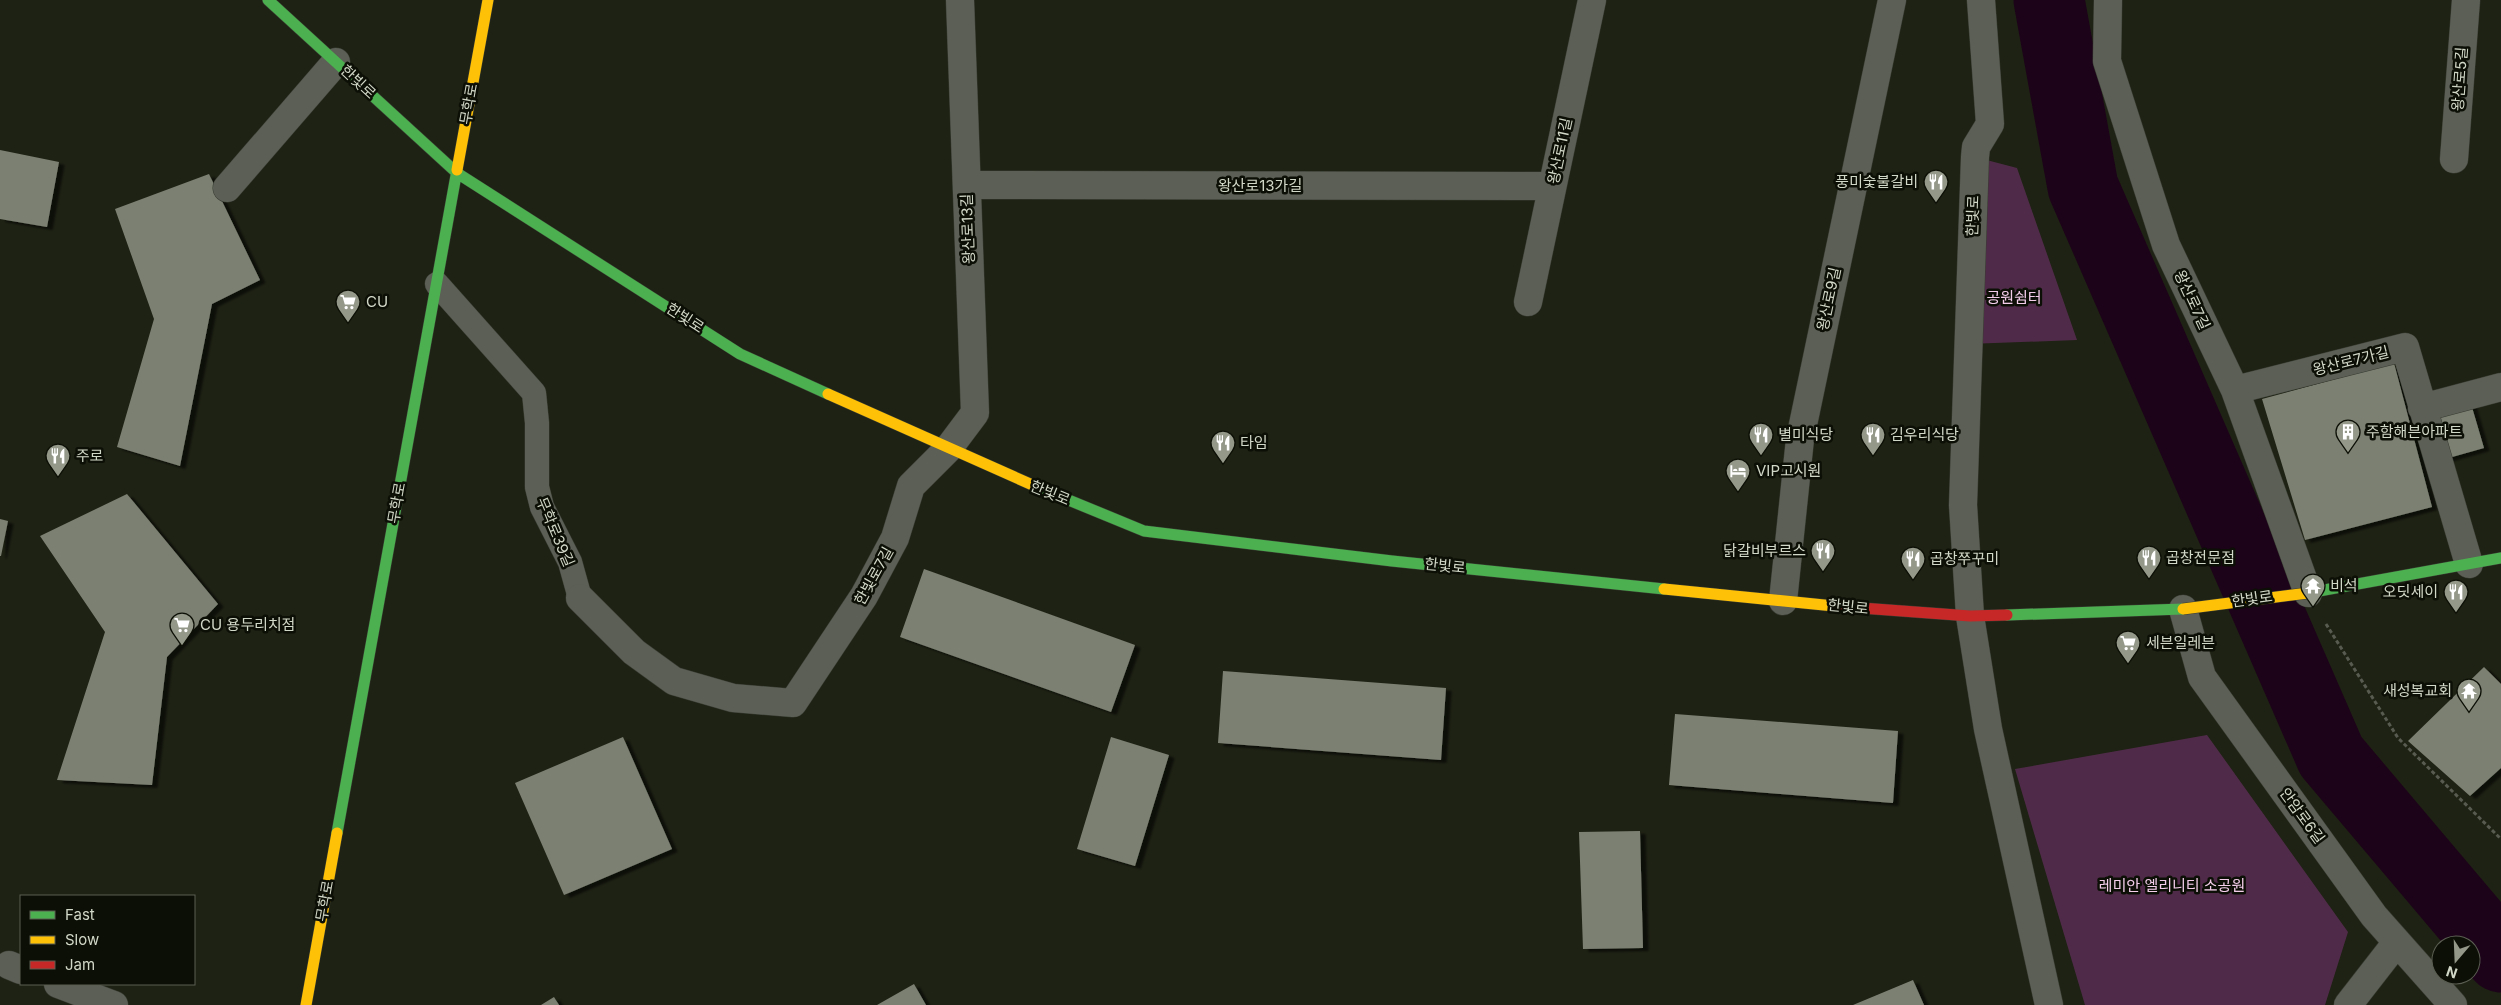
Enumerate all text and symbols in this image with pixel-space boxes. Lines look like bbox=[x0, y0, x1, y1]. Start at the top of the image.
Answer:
street label: 왕산로5길 bbox=[2448, 46, 2471, 112]
street label: 한빛로 bbox=[337, 61, 380, 103]
street label: 무학로 bbox=[456, 82, 481, 126]
street label: 왕산로11길 bbox=[1543, 116, 1576, 186]
restaurant icon: 풍미숯불갈비 bbox=[1923, 169, 1949, 203]
place label: 풍미숯불갈비 bbox=[1835, 172, 1918, 191]
street label: 왕산로13가길 bbox=[1218, 176, 1302, 195]
street label: 왕산로13길 bbox=[957, 193, 978, 265]
street label: 한빛로 bbox=[1962, 195, 1983, 237]
street label: 왕산로9길 bbox=[1813, 265, 1845, 332]
street label: 왕산로7길 bbox=[2170, 267, 2215, 333]
park label: 공원쉼터 bbox=[1986, 288, 2042, 307]
supermarket icon: CU bbox=[335, 289, 361, 323]
place label: CU bbox=[366, 292, 388, 311]
street label: 한빛로 bbox=[663, 298, 708, 337]
street label: 왕산로7가길 bbox=[2311, 342, 2391, 379]
building icon: 주함해븐아파트 bbox=[2335, 419, 2361, 453]
restaurant icon: 별미식당 bbox=[1748, 422, 1774, 456]
restaurant icon: 김우리식당 bbox=[1860, 422, 1886, 456]
place label: 주함해븐아파트 bbox=[2366, 422, 2463, 441]
place label: 별미식당 bbox=[1778, 425, 1833, 444]
place label: 김우리식당 bbox=[1890, 425, 1959, 444]
restaurant icon: 타임 bbox=[1210, 430, 1236, 464]
place label: 타임 bbox=[1240, 433, 1268, 452]
restaurant icon: 주로 bbox=[45, 443, 71, 477]
place label: 주로 bbox=[76, 446, 104, 465]
hotel icon: VIP고시원 bbox=[1725, 458, 1751, 492]
place label: VIP고시원 bbox=[1756, 461, 1821, 480]
street label: 한빛로 bbox=[1027, 476, 1073, 509]
street label: 무학로 bbox=[384, 481, 409, 525]
street label: 무학로39길 bbox=[532, 494, 579, 569]
restaurant icon: 닭갈비부르스 bbox=[1810, 538, 1836, 572]
place label: 닭갈비부르스 bbox=[1723, 541, 1806, 560]
street label: 한빛로7길 bbox=[850, 543, 897, 608]
restaurant icon: 곱창전문점 bbox=[2136, 545, 2162, 579]
restaurant icon: 곱창쭈꾸미 bbox=[1900, 546, 1926, 580]
place label: 곱창전문점 bbox=[2166, 548, 2235, 567]
place label: 곱창쭈꾸미 bbox=[1930, 549, 1999, 568]
street label: 한빛로 bbox=[1423, 554, 1467, 577]
temple icon: 비석 bbox=[2300, 573, 2326, 607]
place label: 비석 bbox=[2330, 576, 2358, 595]
restaurant icon: 오딧세이 bbox=[2443, 579, 2469, 613]
place label: 오딧세이 bbox=[2383, 582, 2438, 601]
street label: 한빛로 bbox=[2230, 586, 2274, 611]
street label: 한빛로 bbox=[1826, 595, 1870, 618]
supermarket icon: CU 용두리치점 bbox=[169, 612, 195, 646]
place label: CU 용두리치점 bbox=[200, 615, 295, 634]
supermarket icon: 세븐일레븐 bbox=[2115, 630, 2141, 664]
place label: 세븐일레븐 bbox=[2146, 633, 2215, 652]
temple icon: 새성복교회 bbox=[2456, 678, 2482, 712]
place label: 새성복교회 bbox=[2383, 681, 2452, 700]
street label: 안암로6길 bbox=[2276, 784, 2329, 847]
park label: 레미안 엘리니티 소공원 bbox=[2099, 876, 2245, 895]
street label: 무학로 bbox=[312, 879, 337, 923]
legend bbox=[20, 895, 195, 985]
text: Fast bbox=[65, 905, 95, 924]
text: Slow bbox=[65, 930, 99, 949]
north arrow bbox=[2431, 935, 2481, 985]
text: Jam bbox=[65, 955, 95, 974]
text: N bbox=[2444, 963, 2459, 983]

